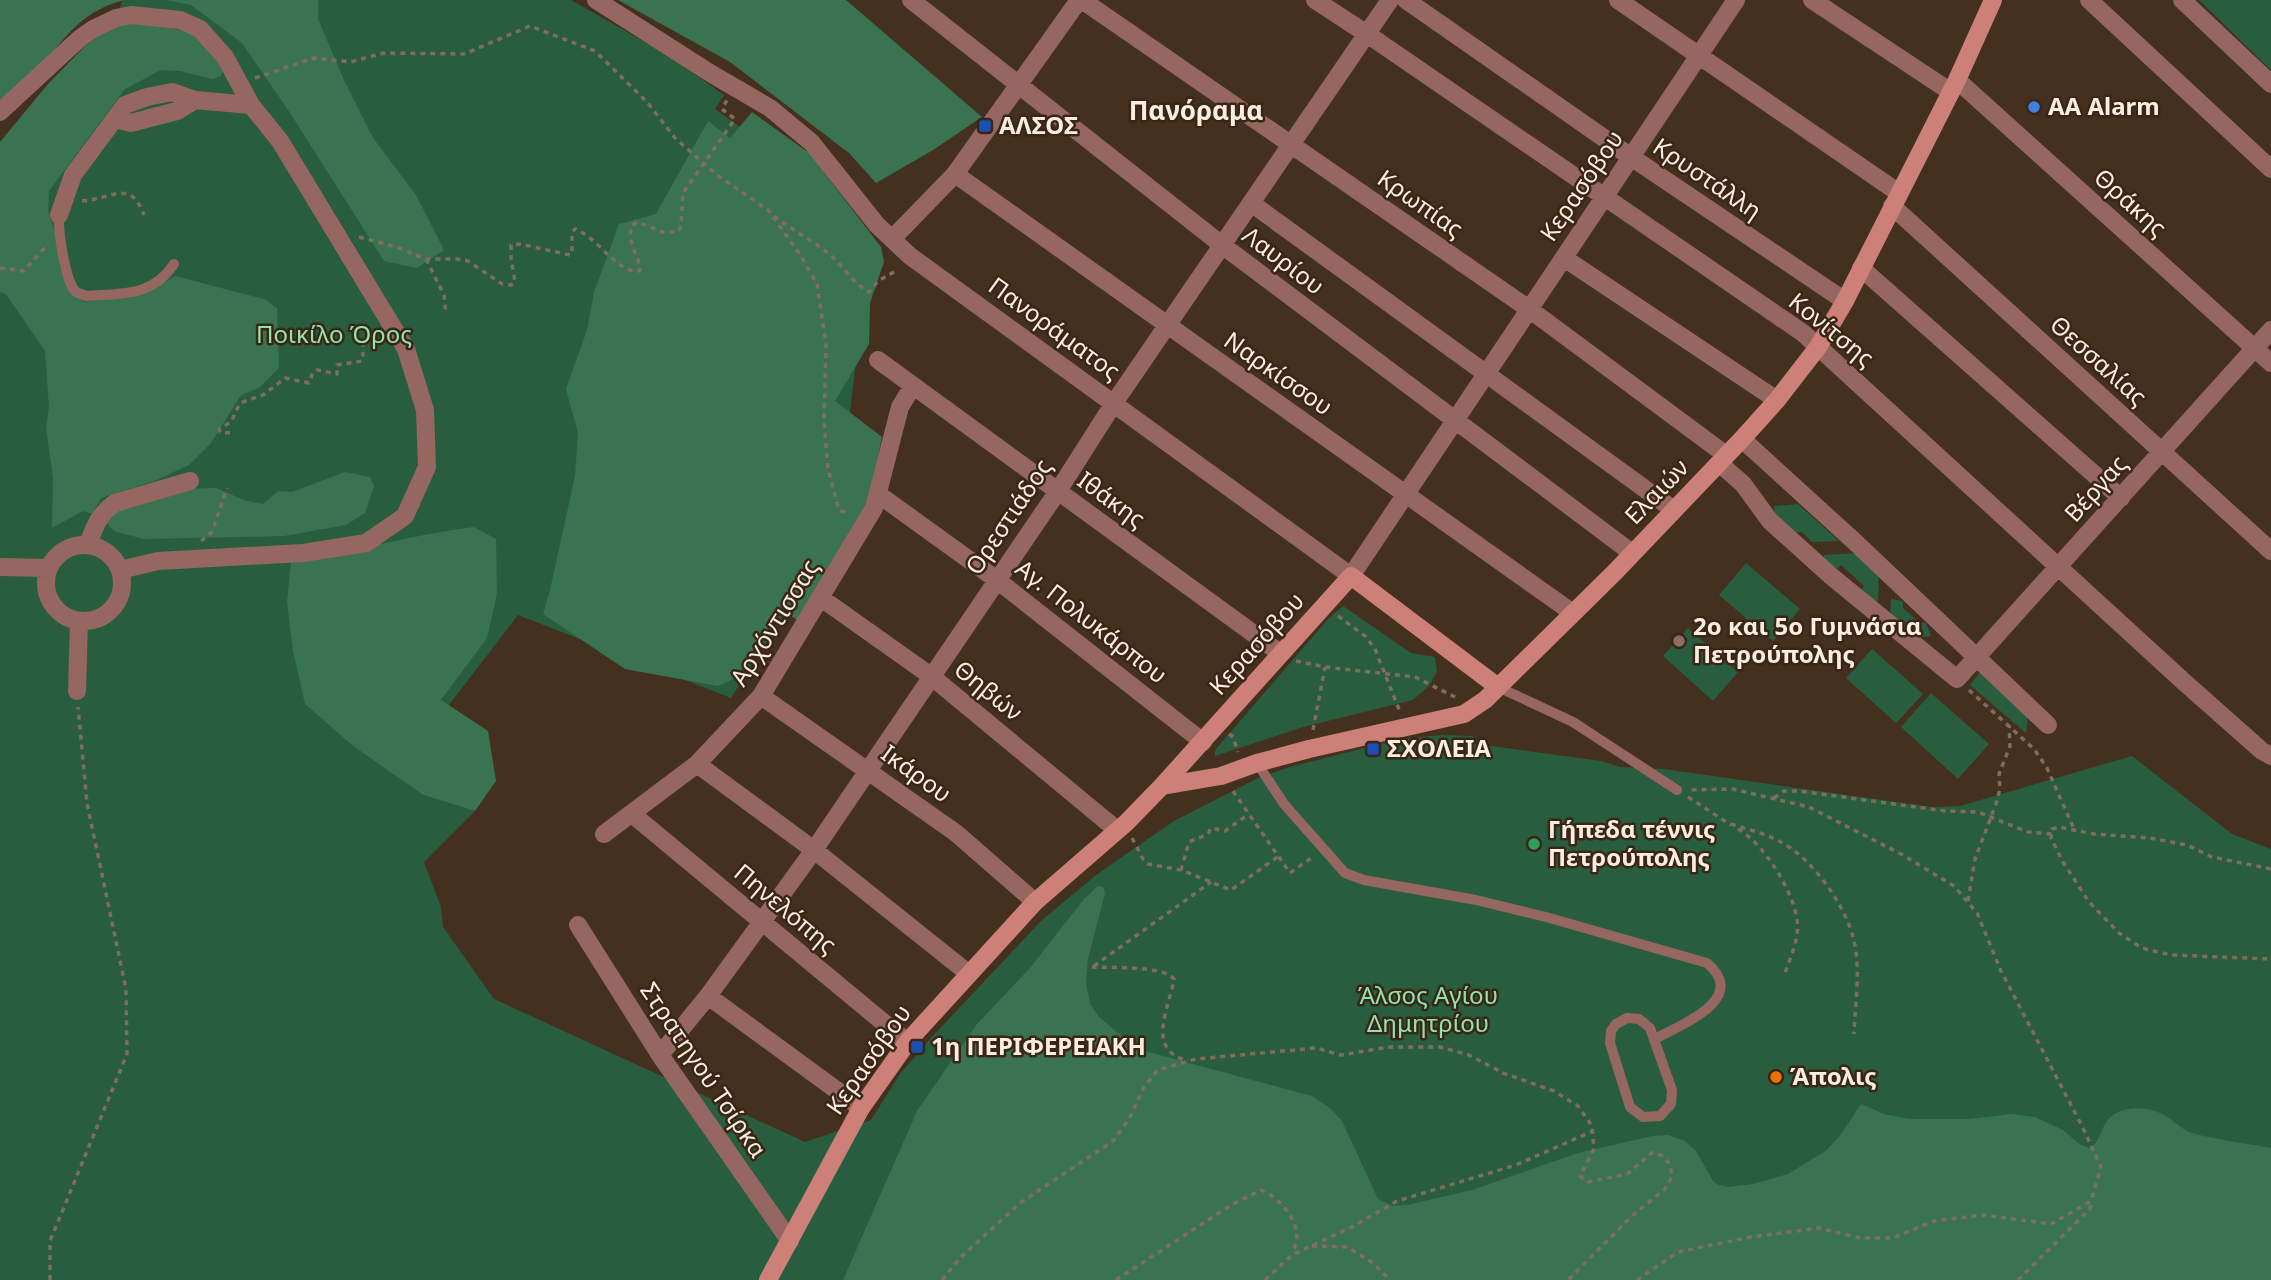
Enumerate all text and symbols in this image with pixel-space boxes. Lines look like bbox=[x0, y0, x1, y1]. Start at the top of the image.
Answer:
place label: AA Alarm bbox=[2048, 89, 2160, 122]
district label: Πανόραμα bbox=[1129, 92, 1263, 128]
marker: AA Alarm bbox=[2026, 99, 2042, 115]
place label: ΑΛΣΟΣ bbox=[999, 108, 1078, 141]
marker: ΑΛΣΟΣ bbox=[977, 118, 993, 134]
street label: Κερασόβου bbox=[1531, 123, 1630, 247]
street label: Κρυστάλλη bbox=[1647, 129, 1769, 226]
street label: Θράκης bbox=[2088, 160, 2174, 243]
street label: Κρωπίας bbox=[1371, 161, 1470, 244]
street label: Λαυρίου bbox=[1236, 218, 1332, 301]
street label: Πανοράματος bbox=[982, 269, 1127, 387]
street label: Κονίτσης bbox=[1782, 284, 1882, 373]
street label: Θεσσαλίας bbox=[2044, 308, 2154, 412]
park label: Ποικίλο Όρος bbox=[256, 317, 412, 350]
street label: Ναρκίσσου bbox=[1218, 323, 1340, 422]
street label: Βέργας bbox=[2056, 447, 2134, 529]
street label: Ελαιών bbox=[1617, 451, 1695, 531]
street label: Ορεστιάδος bbox=[957, 452, 1059, 581]
street label: Ιθάκης bbox=[1071, 463, 1153, 535]
street label: Αγ. Πολυκάρπου bbox=[1009, 551, 1175, 690]
street label: Αρχόντισσας bbox=[722, 553, 826, 692]
street label: Κερασόβου bbox=[1201, 585, 1311, 701]
place label: 2ο και 5ο Γυμνάσια Πετρούπολης bbox=[1693, 609, 1922, 670]
marker: 2ο και 5ο Γυμνάσια Πετρούπολης bbox=[1671, 633, 1687, 649]
street label: Θηβών bbox=[948, 652, 1030, 728]
place label: ΣΧΟΛΕΙΑ bbox=[1387, 731, 1491, 764]
street label: Ικάρου bbox=[875, 736, 959, 809]
marker: ΣΧΟΛΕΙΑ bbox=[1365, 741, 1381, 757]
place label: Γήπεδα τέννις Πετρούπολης bbox=[1548, 812, 1715, 873]
marker: Γήπεδα τέννις Πετρούπολης bbox=[1526, 836, 1542, 852]
street label: Πηνελόπης bbox=[728, 855, 844, 960]
street label: Στρατηγού Τσίρκα bbox=[633, 975, 775, 1163]
park label: Άλσος Αγίου Δημητρίου bbox=[1358, 978, 1498, 1039]
street label: Κερασόβου bbox=[818, 997, 918, 1121]
place label: 1η ΠΕΡΙΦΕΡΕΙΑΚΗ bbox=[931, 1029, 1146, 1062]
marker: 1η ΠΕΡΙΦΕΡΕΙΑΚΗ bbox=[909, 1039, 925, 1055]
place label: Άπολις bbox=[1790, 1059, 1876, 1092]
marker: Άπολις bbox=[1768, 1069, 1784, 1085]

